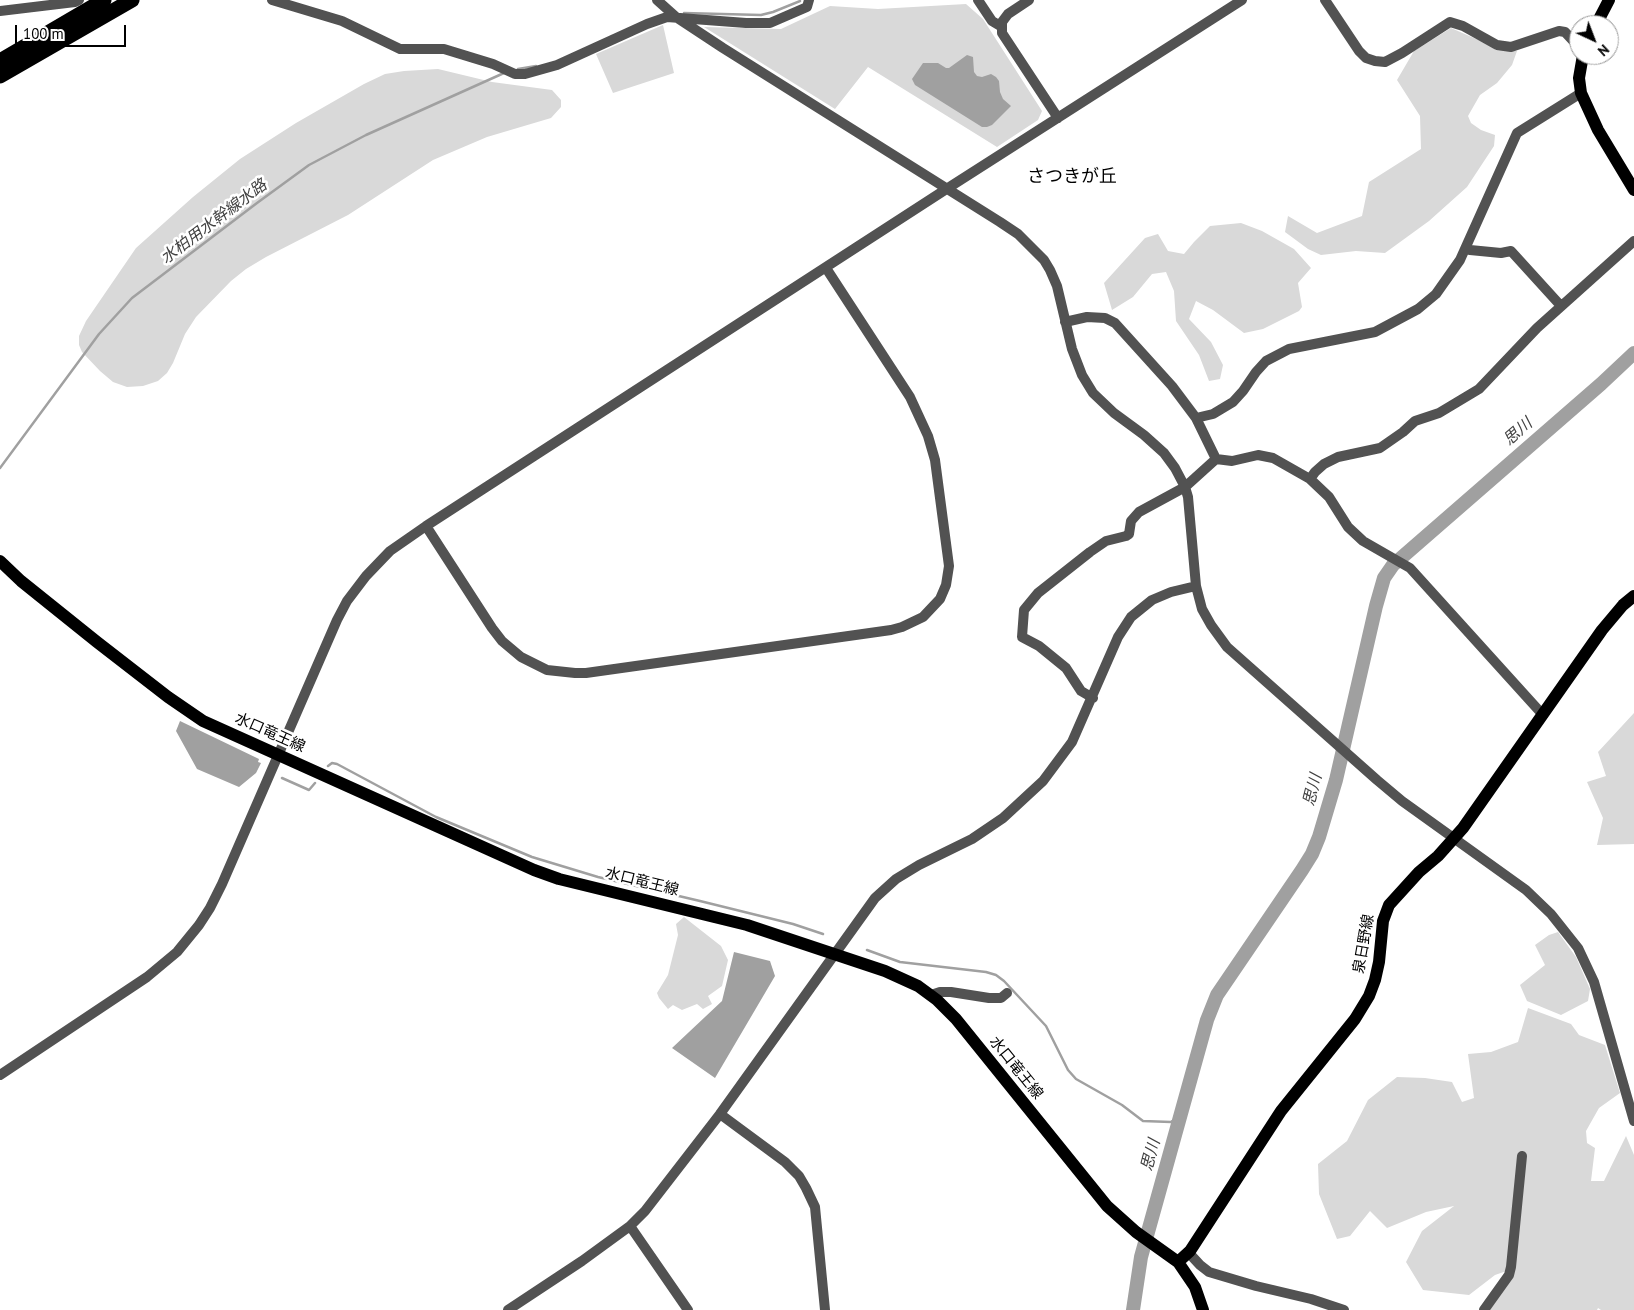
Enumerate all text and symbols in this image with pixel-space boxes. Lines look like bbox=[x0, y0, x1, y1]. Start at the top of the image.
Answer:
scale bar bbox=[18, 15, 129, 47]
north arrow bbox=[1569, 15, 1619, 65]
text: 100 m bbox=[23, 24, 64, 43]
text: N bbox=[1594, 41, 1613, 60]
district label: さつきが丘 bbox=[1027, 166, 1117, 188]
water label: 水柏用水幹線水路 bbox=[157, 176, 271, 268]
water label: 思川 bbox=[1500, 414, 1536, 450]
street label: 水口竜王線 bbox=[232, 710, 308, 756]
water label: 思川 bbox=[1300, 772, 1326, 808]
street label: 水口竜王線 bbox=[603, 864, 681, 900]
street label: 泉日野線 bbox=[1350, 913, 1378, 975]
street label: 水口竜王線 bbox=[985, 1033, 1047, 1103]
water label: 思川 bbox=[1138, 1137, 1164, 1173]

